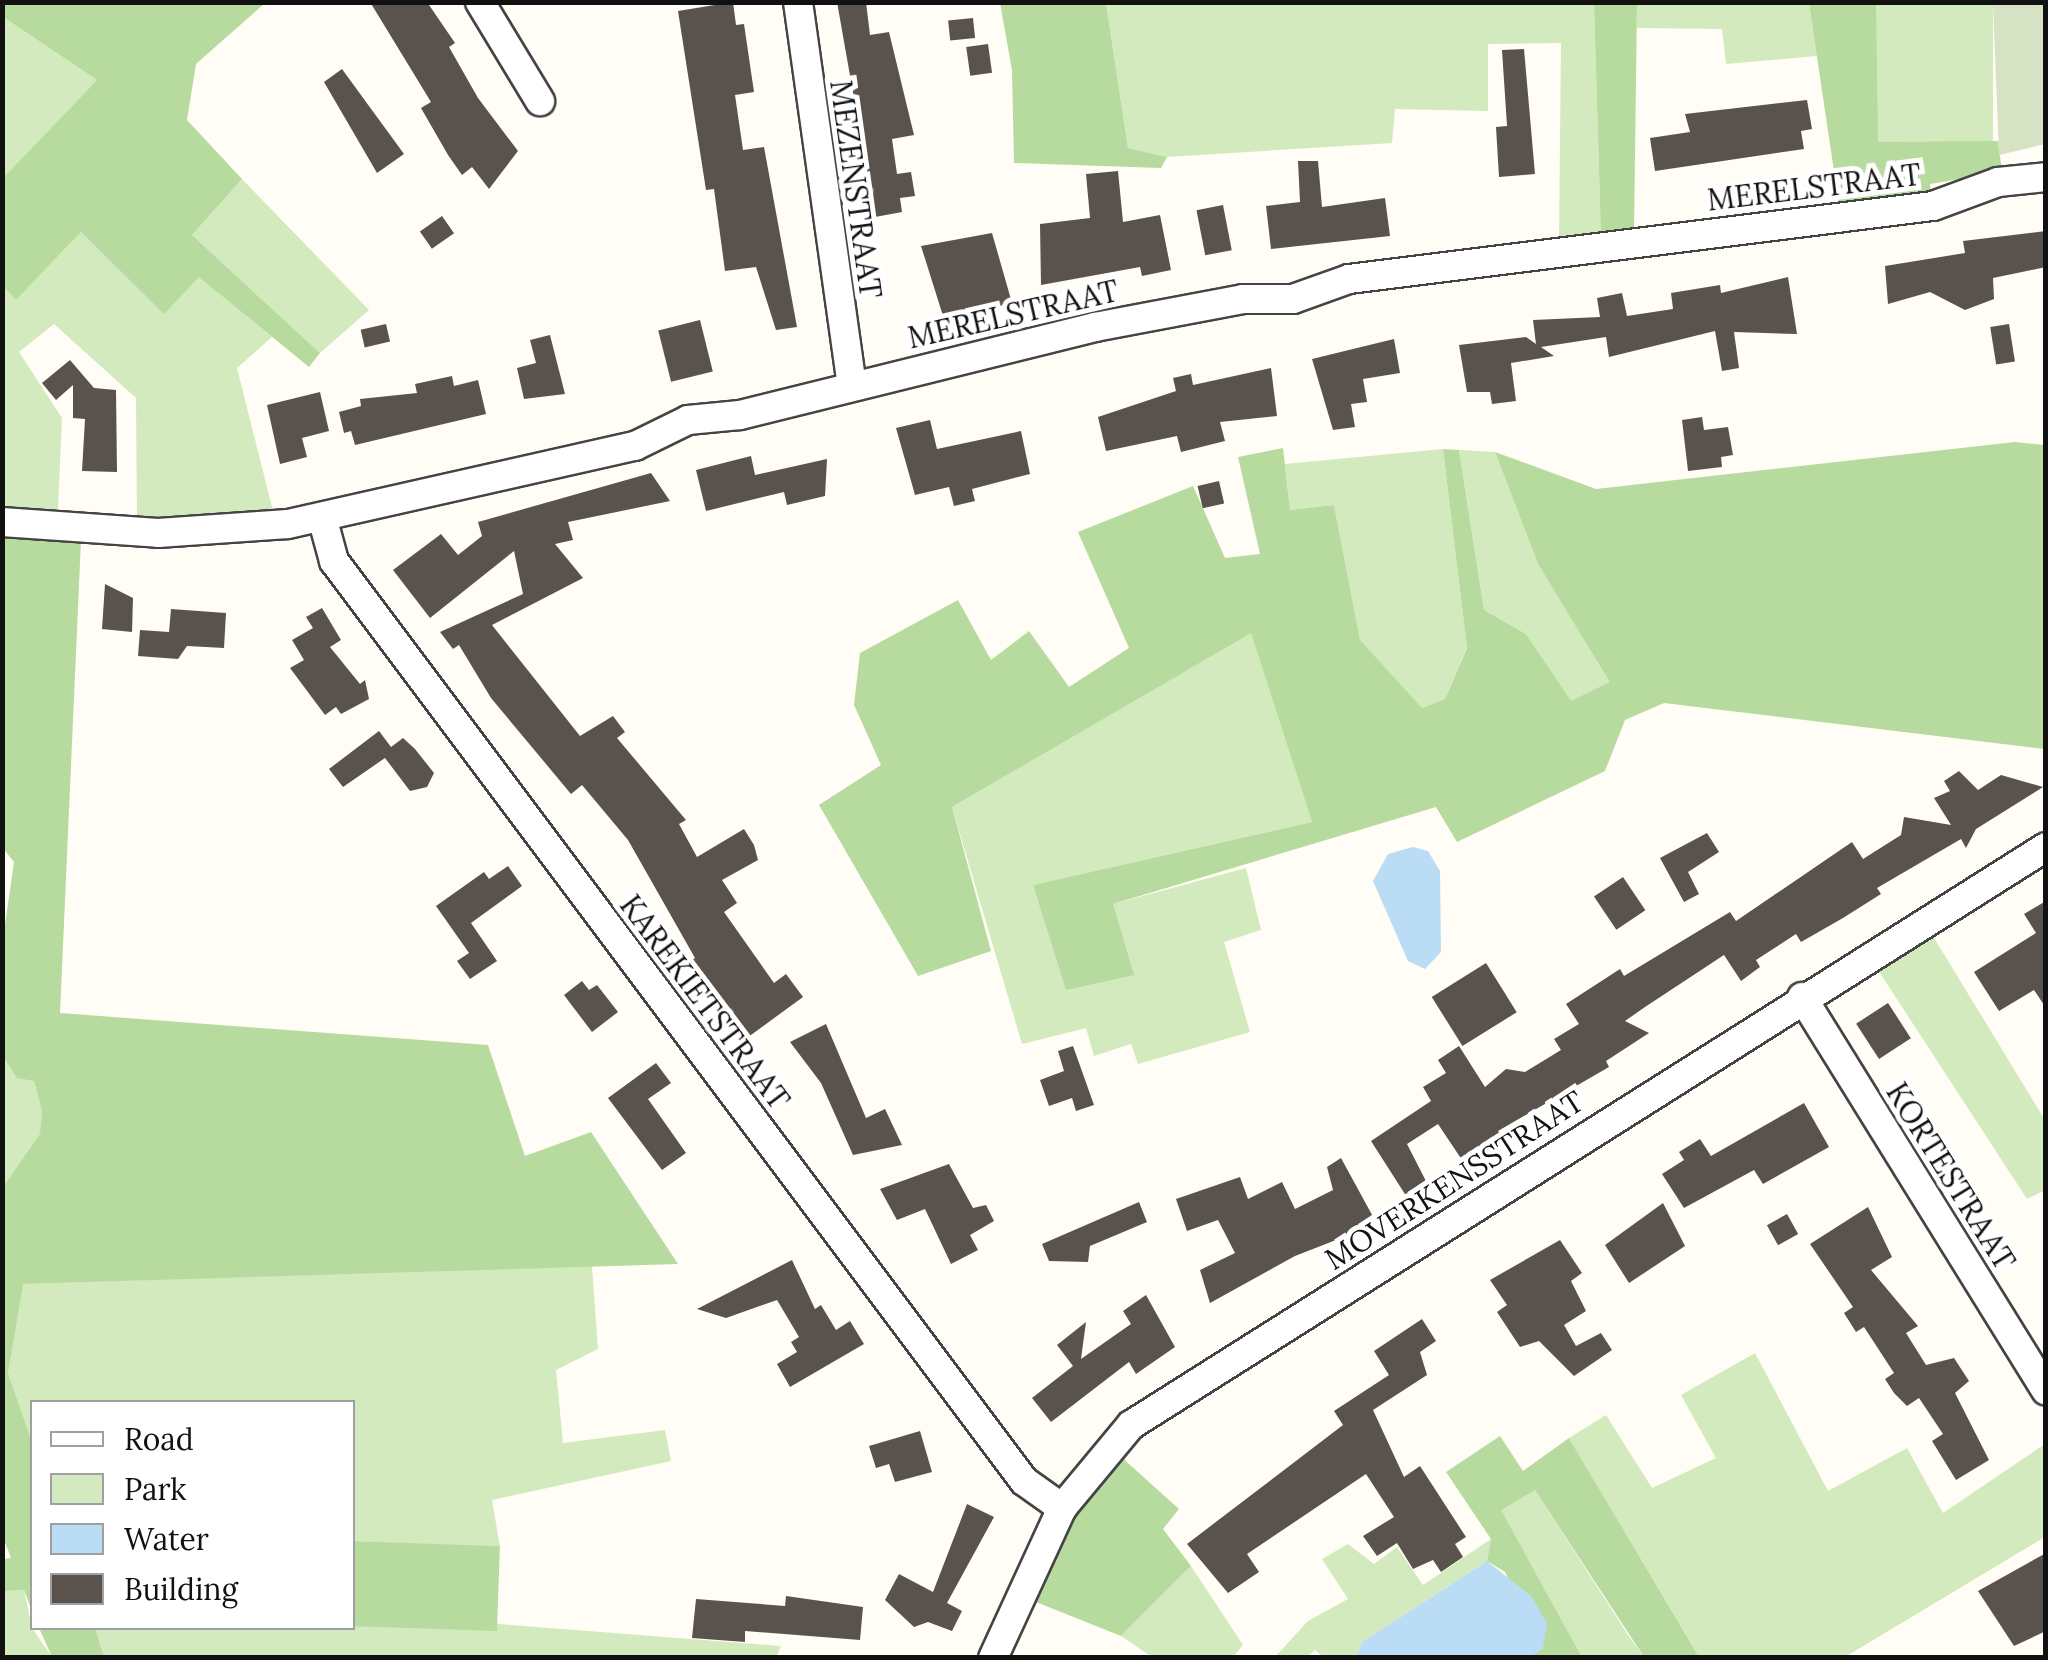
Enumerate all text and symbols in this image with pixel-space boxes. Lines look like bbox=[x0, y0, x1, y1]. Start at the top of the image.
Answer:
street label: MEZENSTRAAT bbox=[823, 78, 889, 300]
street label: MERELSTRAAT bbox=[1705, 156, 1923, 218]
street label: MERELSTRAAT bbox=[904, 272, 1122, 356]
street label: KAREKIETSTRAAT bbox=[613, 888, 797, 1116]
street label: KORTESTRAAT bbox=[1879, 1076, 2023, 1276]
street label: MOVERKENSSTRAAT bbox=[1318, 1083, 1590, 1277]
legend bbox=[30, 1400, 355, 1630]
text: Road bbox=[124, 1420, 194, 1458]
text: Park bbox=[124, 1470, 186, 1508]
text: Water bbox=[124, 1520, 209, 1558]
text: Building bbox=[124, 1570, 238, 1608]

